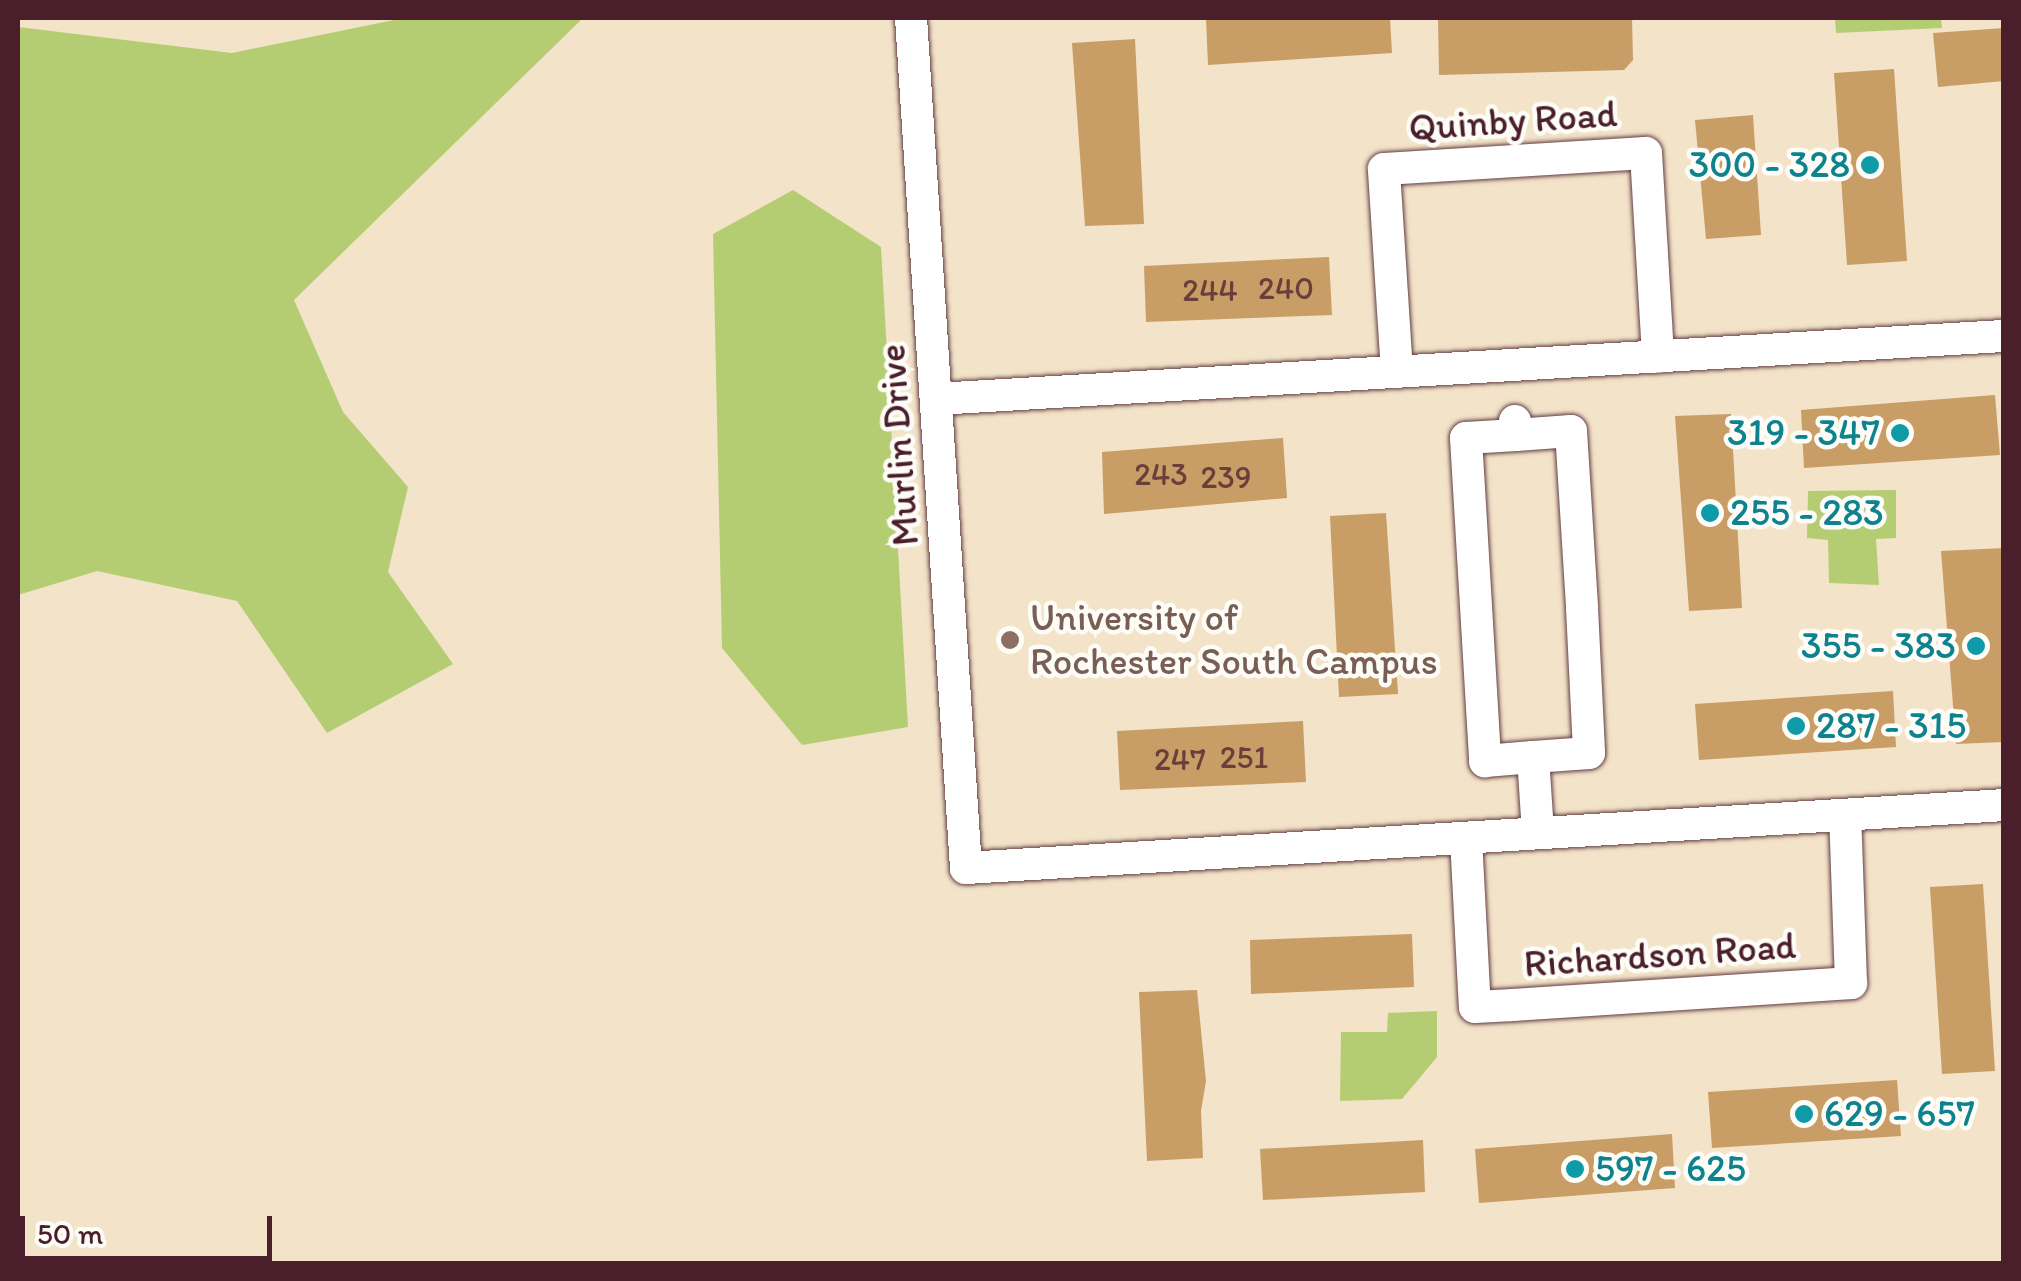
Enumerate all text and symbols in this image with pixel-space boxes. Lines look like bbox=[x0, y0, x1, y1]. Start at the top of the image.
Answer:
street label: Quinby Road bbox=[1408, 91, 1618, 151]
place label: 300 - 328 bbox=[1689, 142, 1850, 188]
marker: 300 - 328 bbox=[1859, 154, 1881, 176]
house number: 240 bbox=[1258, 269, 1314, 307]
house number: 244 bbox=[1182, 271, 1238, 309]
street label: Murlin Drive bbox=[869, 343, 929, 547]
place label: 319 - 347 bbox=[1727, 410, 1880, 456]
marker: 319 - 347 bbox=[1889, 422, 1911, 444]
house number: 243 bbox=[1134, 455, 1188, 493]
house number: 239 bbox=[1200, 458, 1252, 496]
place label: 255 - 283 bbox=[1730, 490, 1884, 536]
marker: 255 - 283 bbox=[1699, 502, 1721, 524]
place label: University of Rochester South Campus bbox=[1030, 595, 1437, 684]
place label: 355 - 383 bbox=[1801, 623, 1956, 669]
marker: University of Rochester South Campus bbox=[999, 629, 1021, 651]
marker: 355 - 383 bbox=[1965, 635, 1987, 657]
place label: 287 - 315 bbox=[1816, 703, 1966, 749]
marker: 287 - 315 bbox=[1785, 715, 1807, 737]
house number: 251 bbox=[1220, 738, 1268, 776]
house number: 247 bbox=[1154, 740, 1206, 778]
street label: Richardson Road bbox=[1522, 923, 1798, 987]
place label: 629 - 657 bbox=[1824, 1091, 1975, 1137]
marker: 629 - 657 bbox=[1793, 1103, 1815, 1125]
place label: 597 - 625 bbox=[1595, 1146, 1746, 1192]
marker: 597 - 625 bbox=[1564, 1158, 1586, 1180]
scale bar bbox=[25, 1196, 278, 1258]
text: 50 m bbox=[37, 1215, 103, 1252]

